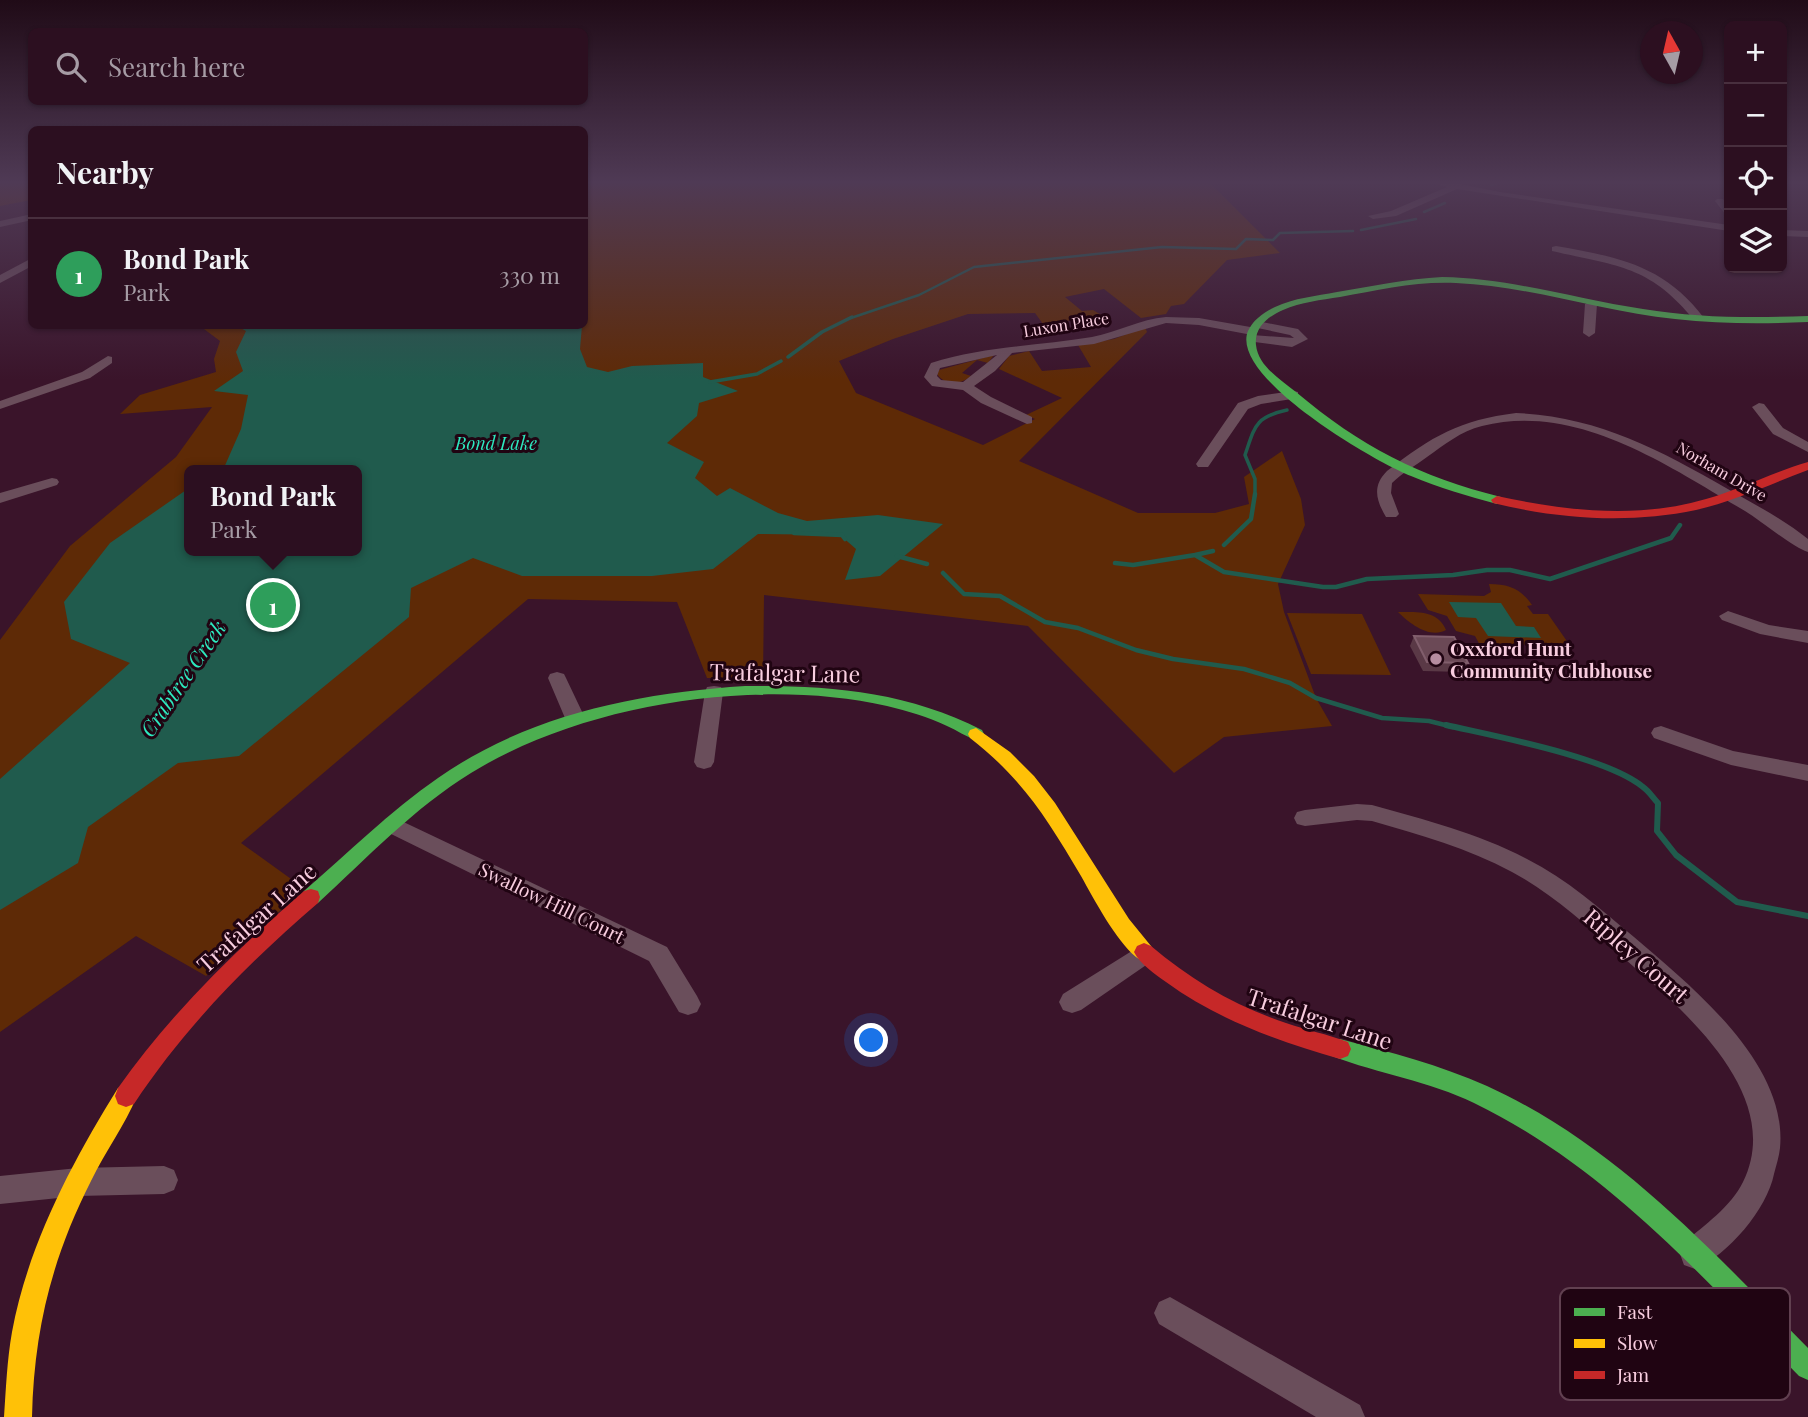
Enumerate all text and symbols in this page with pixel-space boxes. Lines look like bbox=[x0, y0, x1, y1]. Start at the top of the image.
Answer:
north arrow bbox=[1640, 21, 1703, 84]
map controls bbox=[1724, 21, 1787, 273]
button: + bbox=[1724, 21, 1787, 84]
search box bbox=[28, 28, 588, 105]
icon: search bbox=[52, 48, 90, 86]
text: Search here bbox=[108, 49, 245, 84]
button: − bbox=[1724, 84, 1787, 147]
button: locate bbox=[1724, 147, 1787, 210]
text: Nearby bbox=[56, 152, 154, 192]
button: layers bbox=[1724, 210, 1787, 273]
text: Bond Park bbox=[123, 241, 249, 276]
text: 1 bbox=[75, 259, 83, 290]
text: 330 m bbox=[499, 259, 560, 290]
text: Park bbox=[123, 276, 170, 307]
street label: Luxon Place bbox=[1022, 307, 1110, 341]
water label: Bond Lake bbox=[454, 431, 537, 455]
street label: Norham Drive bbox=[1673, 437, 1771, 505]
popup bbox=[184, 465, 362, 556]
text: Bond Park bbox=[210, 478, 336, 513]
text: Park bbox=[210, 513, 257, 544]
pin: 1 bbox=[250, 579, 296, 631]
water label: Crabtree Creek bbox=[133, 614, 231, 742]
place label: Oxxford Hunt Community Clubhouse bbox=[1450, 635, 1652, 683]
marker: Oxxford Hunt Community Clubhouse bbox=[1428, 651, 1444, 667]
street label: Trafalgar Lane bbox=[709, 655, 861, 689]
street label: Trafalgar Lane bbox=[190, 855, 322, 979]
street label: Swallow Hill Court bbox=[475, 855, 630, 949]
street label: Ripley Court bbox=[1578, 901, 1697, 1010]
street label: Trafalgar Lane bbox=[1243, 980, 1397, 1056]
your location bbox=[854, 1023, 888, 1057]
legend bbox=[1560, 1288, 1790, 1400]
text: Fast bbox=[1617, 1298, 1653, 1324]
text: Slow bbox=[1617, 1329, 1658, 1355]
text: Jam bbox=[1616, 1361, 1649, 1387]

